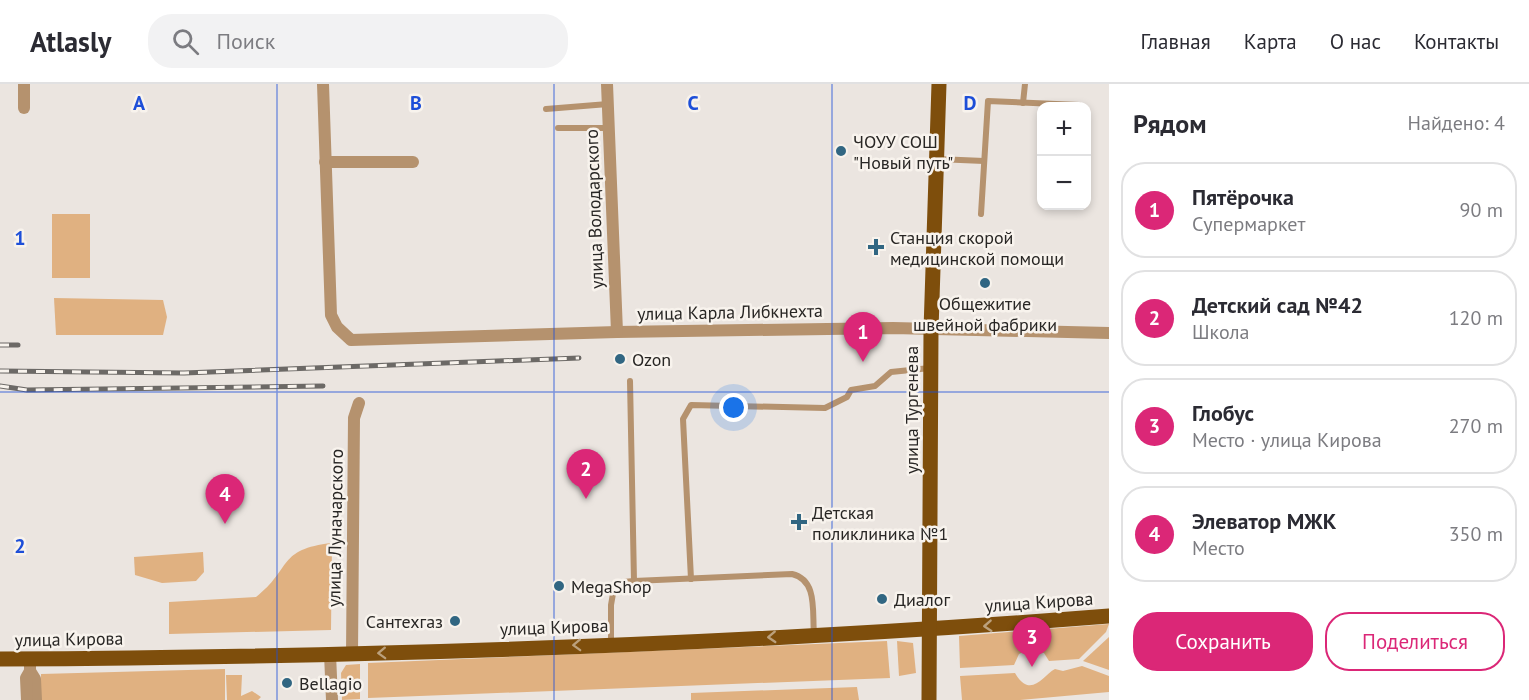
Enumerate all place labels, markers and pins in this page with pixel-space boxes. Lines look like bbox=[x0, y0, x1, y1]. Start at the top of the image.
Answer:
place label: ЧОУУ СОШ "Новый путь" bbox=[853, 130, 953, 174]
marker: ЧОУУ СОШ "Новый путь" bbox=[834, 144, 848, 158]
place label: Станция скорой медицинской помощи bbox=[890, 226, 1064, 270]
marker: Станция скорой медицинской помощи bbox=[867, 238, 885, 256]
marker: Общежитие швейной фабрики bbox=[978, 276, 992, 290]
place label: Общежитие швейной фабрики bbox=[913, 292, 1057, 336]
pin: 1 bbox=[844, 312, 882, 362]
place label: Ozon bbox=[632, 348, 671, 371]
marker: Ozon bbox=[613, 352, 627, 366]
pin: 2 bbox=[566, 450, 606, 499]
pin: 4 bbox=[206, 474, 244, 524]
place label: Детская поликлиника №1 bbox=[812, 501, 948, 545]
marker: Детская поликлиника №1 bbox=[790, 513, 808, 531]
place label: MegaShop bbox=[571, 575, 652, 598]
marker: MegaShop bbox=[552, 579, 566, 593]
place label: Диалог bbox=[894, 588, 950, 611]
marker: Диалог bbox=[875, 592, 889, 606]
place label: Сантехгаз bbox=[366, 610, 443, 633]
marker: Сантехгаз bbox=[448, 614, 462, 628]
pin: 3 bbox=[1012, 618, 1052, 667]
place label: Bellagio bbox=[299, 672, 362, 695]
marker: Bellagio bbox=[280, 676, 294, 690]

